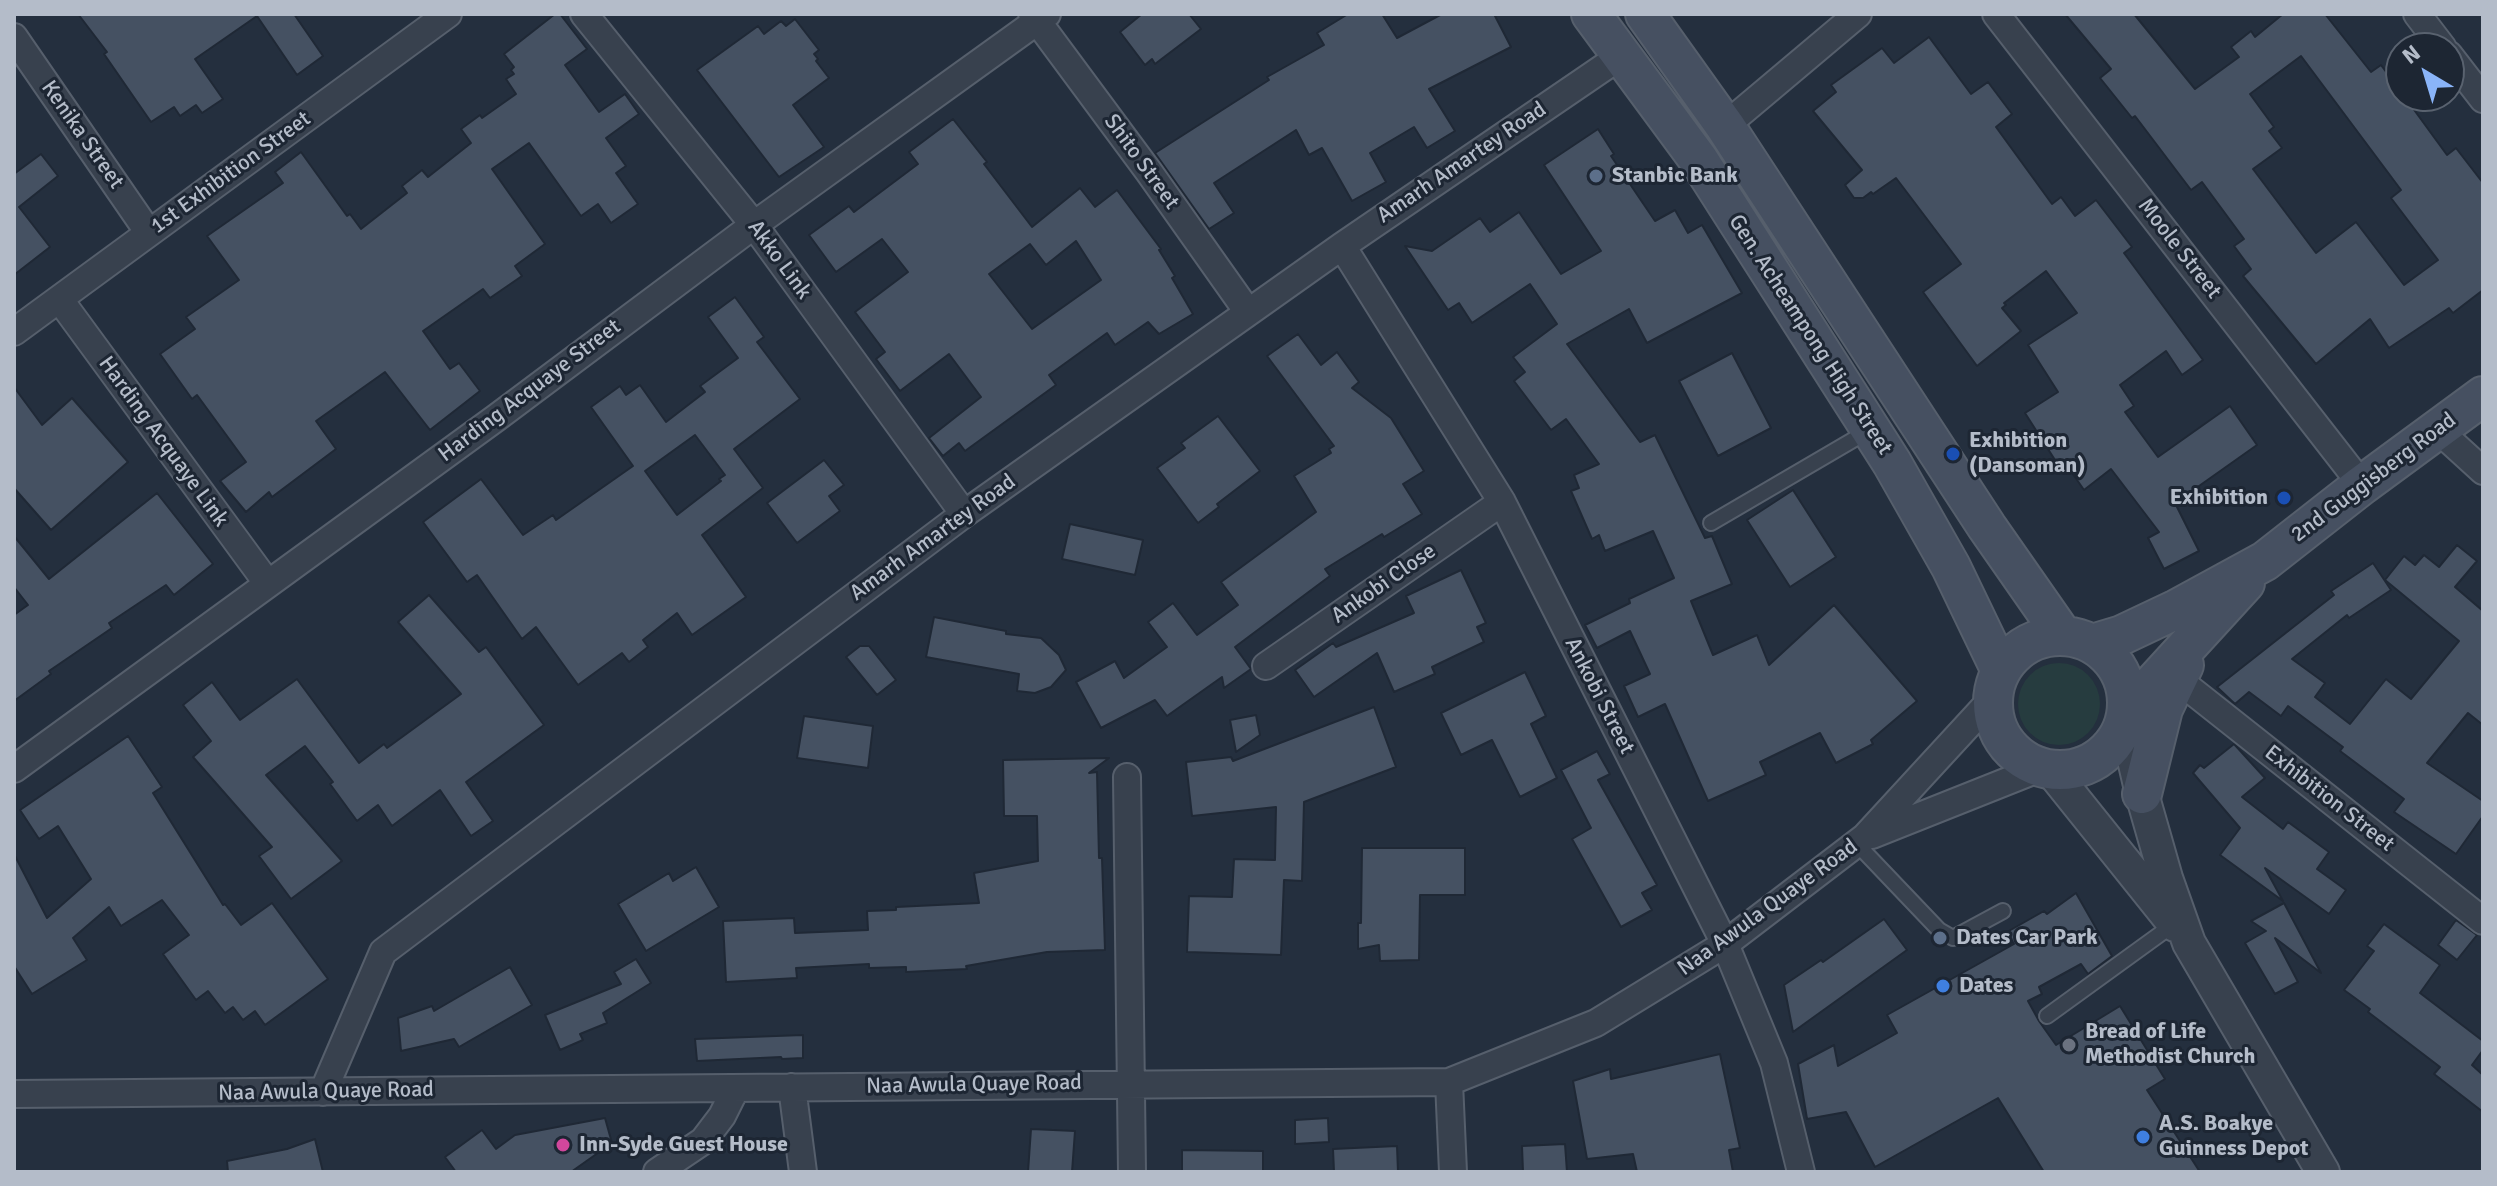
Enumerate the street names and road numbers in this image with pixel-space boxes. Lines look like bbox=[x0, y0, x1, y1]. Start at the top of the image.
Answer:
street label: Kenika Street bbox=[35, 76, 129, 194]
street label: Amarh Amartey Road bbox=[1372, 97, 1552, 229]
street label: 1st Exhibition Street bbox=[146, 106, 316, 240]
street label: Shito Street bbox=[1098, 109, 1184, 215]
street label: Moole Street bbox=[2132, 194, 2226, 304]
street label: Gen. Acheampong High Street bbox=[1722, 210, 1898, 460]
street label: Akko Link bbox=[741, 215, 817, 305]
street label: Harding Acquaye Street bbox=[434, 314, 626, 468]
street label: Harding Acquaye Link bbox=[92, 352, 234, 532]
street label: 2nd Guggisberg Road bbox=[2286, 407, 2462, 549]
street label: Amarh Amartey Road bbox=[845, 469, 1021, 607]
street label: Ankobi Close bbox=[1327, 538, 1441, 630]
street label: Ankobi Street bbox=[1558, 633, 1640, 759]
street label: Exhibition Street bbox=[2259, 740, 2399, 858]
street label: Naa Awula Quaye Road bbox=[1673, 834, 1863, 982]
street label: Naa Awula Quaye Road bbox=[866, 1070, 1082, 1100]
street label: Naa Awula Quaye Road bbox=[218, 1077, 434, 1107]

